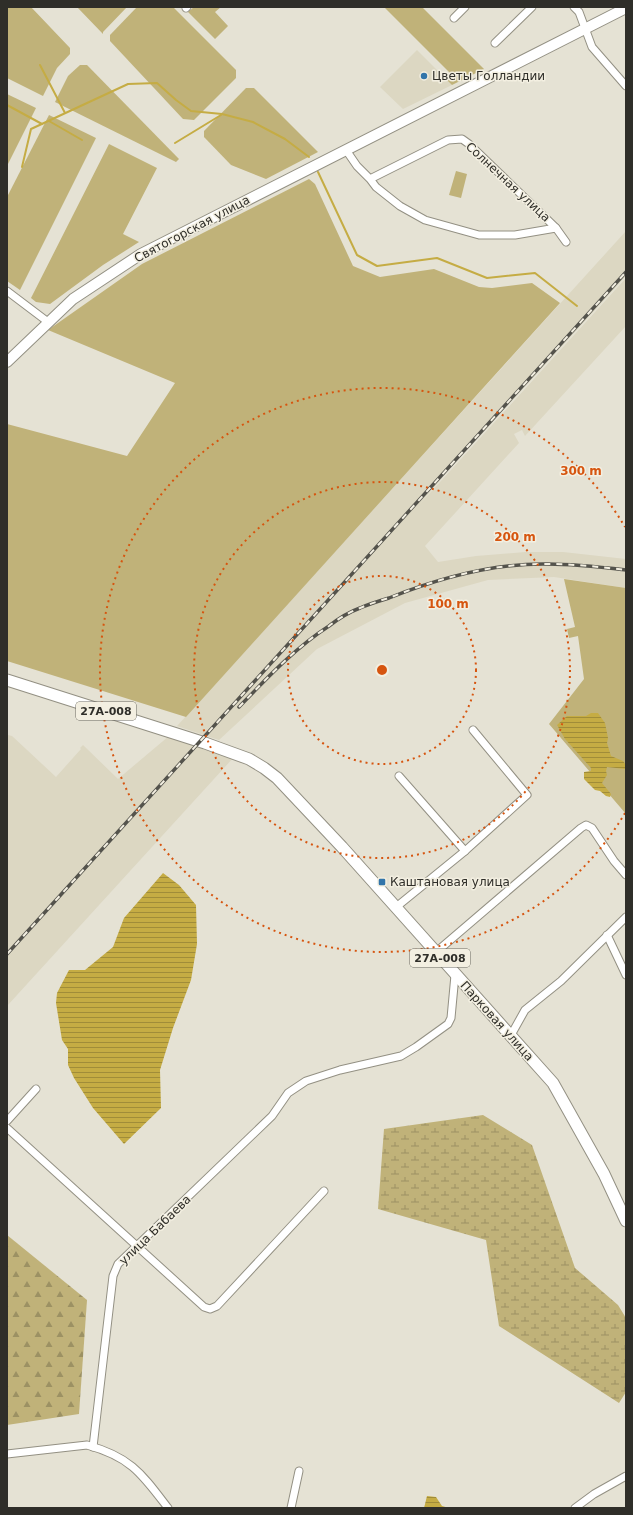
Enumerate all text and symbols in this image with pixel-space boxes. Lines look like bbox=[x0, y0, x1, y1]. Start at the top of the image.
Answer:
place label: Цветы Голландии bbox=[432, 69, 545, 83]
marker: Цветы Голландии bbox=[419, 71, 429, 81]
street label: Солнечная улица bbox=[463, 139, 553, 225]
street label: Святогорская улица bbox=[132, 193, 252, 265]
text: 300 m bbox=[560, 464, 602, 478]
text: 200 m bbox=[494, 530, 536, 544]
text: 100 m bbox=[427, 597, 469, 611]
centre of rings bbox=[375, 663, 389, 677]
road number: 27А-008 bbox=[76, 702, 136, 720]
place label: Каштановая улица bbox=[390, 875, 510, 889]
marker: Каштановая улица bbox=[377, 877, 387, 887]
road number: 27А-008 bbox=[410, 949, 470, 967]
street label: Парковая улица bbox=[458, 978, 536, 1064]
street label: улица Бабаева bbox=[116, 1192, 194, 1268]

